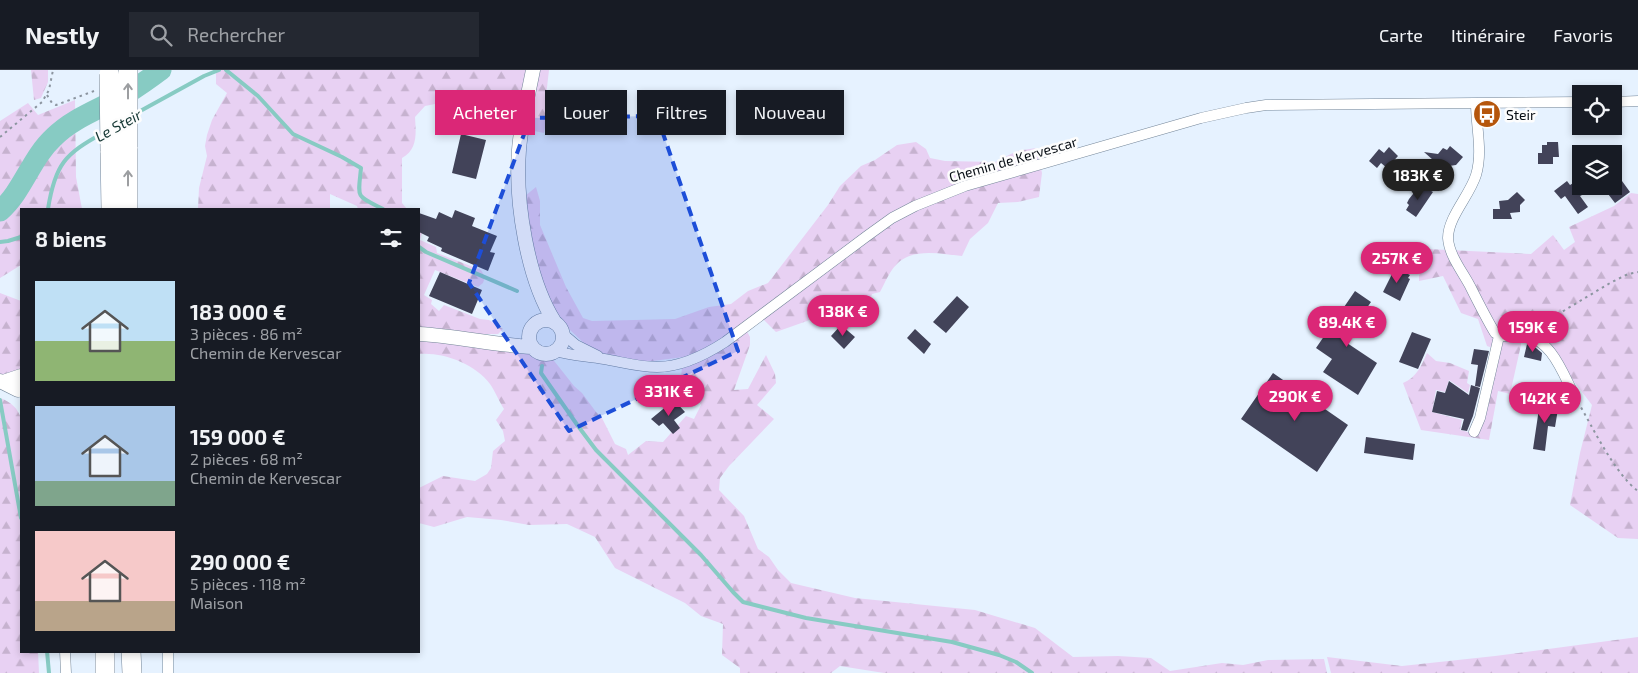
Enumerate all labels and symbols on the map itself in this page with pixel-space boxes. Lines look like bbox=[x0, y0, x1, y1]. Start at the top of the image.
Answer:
one-way arrow bbox=[123, 83, 133, 100]
bus stop icon: Steir bbox=[1472, 99, 1502, 129]
water label: Le Steir bbox=[91, 104, 145, 145]
place label: Steir bbox=[1506, 106, 1536, 123]
street label: Chemin de Kervescar bbox=[947, 132, 1079, 185]
pin: 183K € bbox=[1377, 158, 1459, 201]
one-way arrow bbox=[123, 170, 133, 186]
pin: 257K € bbox=[1356, 242, 1438, 284]
pin: 138K € bbox=[802, 294, 884, 337]
pin: 89.4K € bbox=[1301, 306, 1393, 348]
pin: 159K € bbox=[1492, 310, 1574, 353]
pin: 331K € bbox=[628, 374, 710, 417]
pin: 290K € bbox=[1254, 380, 1336, 422]
pin: 142K € bbox=[1504, 382, 1586, 424]

